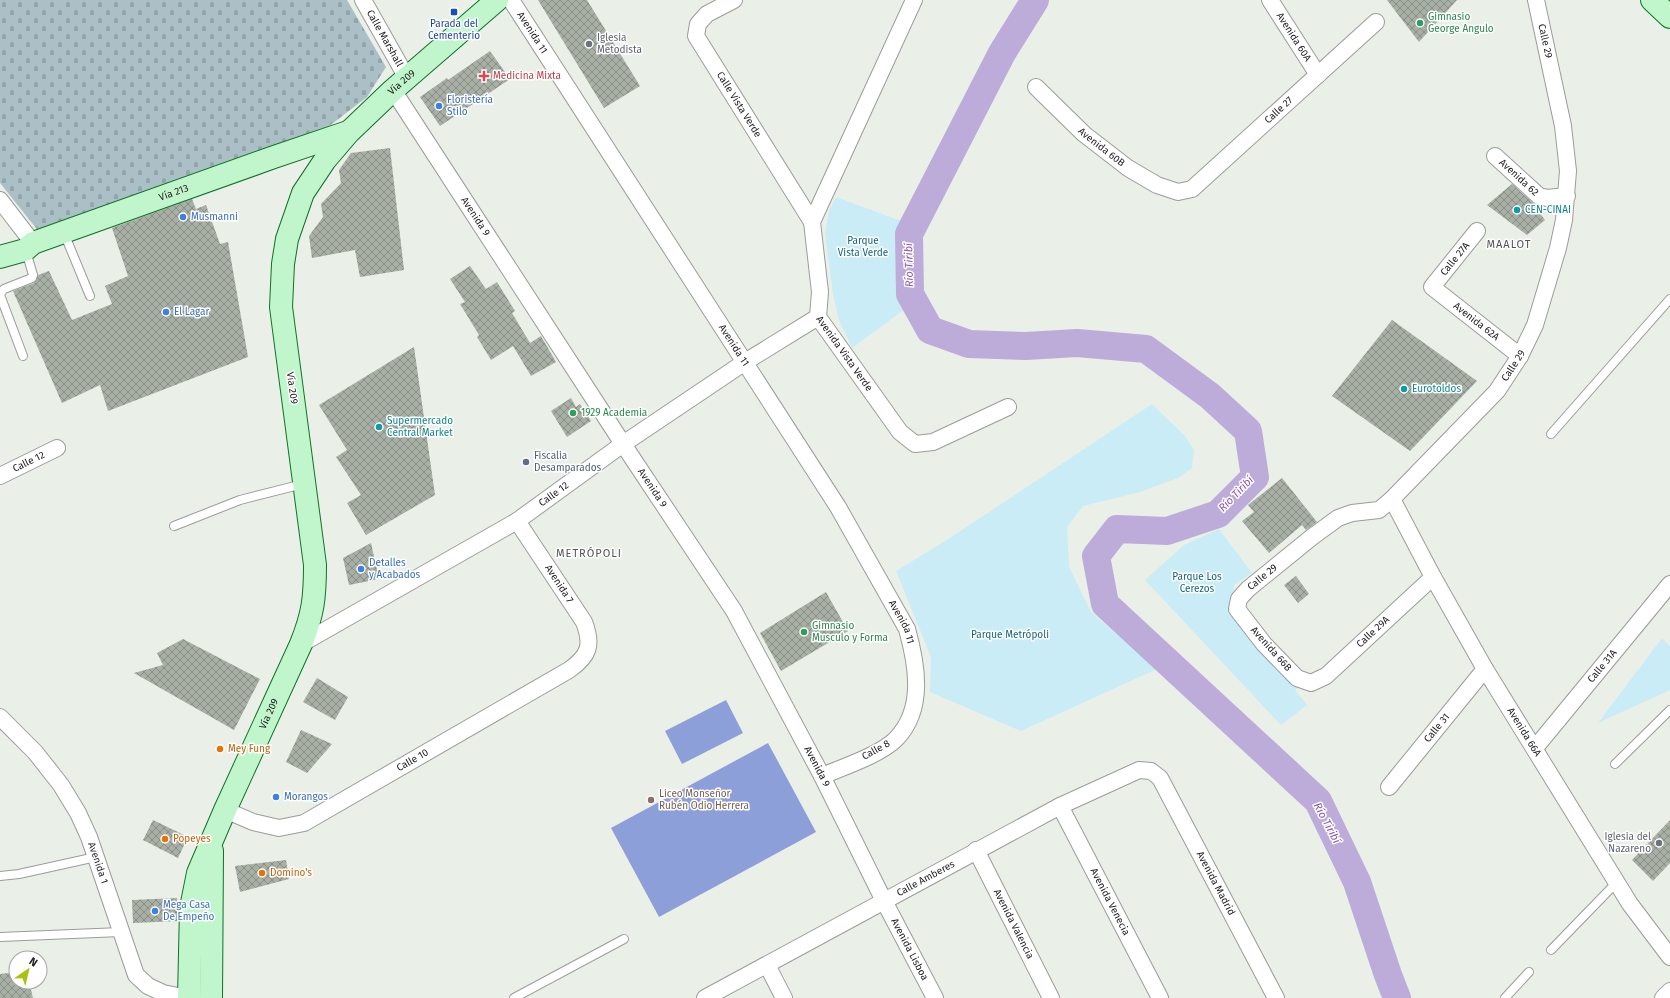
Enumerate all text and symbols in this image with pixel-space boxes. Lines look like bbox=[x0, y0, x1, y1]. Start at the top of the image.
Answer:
marker: Parada del Cementerio bbox=[449, 7, 459, 17]
street label: Calle Marshall bbox=[364, 8, 405, 69]
street label: Avenida 11 bbox=[514, 10, 550, 56]
street label: Avenida 60A bbox=[1274, 10, 1314, 64]
place label: Gimnasio George Angulo bbox=[1428, 11, 1494, 35]
place label: Parada del Cementerio bbox=[428, 18, 480, 42]
marker: Gimnasio George Angulo bbox=[1415, 18, 1425, 28]
street label: Calle 29 bbox=[1535, 23, 1555, 59]
place label: Iglesia Metodista bbox=[597, 32, 642, 56]
marker: Iglesia Metodista bbox=[584, 39, 594, 49]
street label: Vía 209 bbox=[386, 67, 418, 97]
marker: Medicina Mixta bbox=[478, 70, 490, 82]
place label: Medicina Mixta bbox=[493, 70, 561, 82]
street label: Calle Vista Verde bbox=[714, 70, 764, 140]
place label: Floristería Stilo bbox=[447, 93, 493, 118]
street label: Calle 27 bbox=[1262, 94, 1296, 126]
marker: Floristería Stilo bbox=[434, 101, 444, 111]
street label: Avenida 60B bbox=[1075, 125, 1127, 169]
street label: Avenida 62 bbox=[1496, 157, 1541, 198]
street label: Vía 213 bbox=[157, 182, 190, 204]
street label: Avenida 9 bbox=[458, 195, 492, 238]
place label: CEN-CINAI bbox=[1525, 204, 1571, 216]
marker: CEN-CINAI bbox=[1512, 205, 1522, 215]
place label: Musmanni bbox=[191, 211, 238, 223]
marker: Musmanni bbox=[178, 212, 188, 222]
park label: Parque Vista Verde bbox=[838, 235, 888, 259]
district label: MAALOT bbox=[1486, 238, 1532, 251]
street label: Calle 27A bbox=[1438, 240, 1472, 278]
water label: Río Tiribí bbox=[902, 242, 916, 287]
street label: Avenida 62A bbox=[1451, 300, 1502, 343]
place label: El Lagar bbox=[174, 306, 210, 318]
marker: El Lagar bbox=[161, 307, 171, 317]
street label: Avenida Vista Verde bbox=[813, 314, 875, 394]
street label: Avenida 11 bbox=[716, 322, 752, 369]
street label: Calle 29 bbox=[1499, 348, 1528, 384]
street label: Vía 209 bbox=[284, 371, 301, 405]
place label: Eurotoldos bbox=[1412, 383, 1461, 395]
marker: Eurotoldos bbox=[1399, 384, 1409, 394]
place label: 1929 Academia bbox=[581, 407, 647, 419]
marker: 1929 Academia bbox=[568, 408, 578, 418]
place label: Supermercado Central Market bbox=[387, 415, 453, 439]
marker: Supermercado Central Market bbox=[374, 422, 384, 432]
street label: Calle 12 bbox=[11, 449, 47, 475]
place label: Fiscalia Desamparados bbox=[534, 450, 602, 474]
marker: Fiscalia Desamparados bbox=[521, 457, 531, 467]
street label: Avenida 9 bbox=[635, 466, 669, 510]
water label: Río Tiribí bbox=[1216, 473, 1257, 514]
street label: Calle 12 bbox=[536, 479, 571, 509]
district label: METRÓPOLI bbox=[556, 546, 622, 560]
place label: Detalles y Acabados bbox=[369, 557, 421, 581]
street label: Calle 29 bbox=[1245, 562, 1280, 593]
street label: Avenida 7 bbox=[542, 563, 576, 606]
marker: Detalles y Acabados bbox=[356, 564, 366, 574]
park label: Parque Los Cerezos bbox=[1172, 571, 1222, 595]
street label: Avenida 11 bbox=[886, 598, 917, 645]
street label: Calle 29A bbox=[1354, 614, 1392, 650]
place label: Gimnasio Musculo y Forma bbox=[812, 620, 888, 644]
street label: Avenida 66B bbox=[1248, 624, 1294, 674]
marker: Gimnasio Musculo y Forma bbox=[799, 627, 809, 637]
park label: Parque Metrópoli bbox=[971, 629, 1049, 641]
street label: Calle 31A bbox=[1585, 647, 1620, 685]
street label: Vía 209 bbox=[257, 697, 281, 731]
street label: Avenida 66A bbox=[1504, 705, 1544, 759]
street label: Calle 31 bbox=[1422, 711, 1452, 745]
street label: Calle 8 bbox=[860, 737, 893, 763]
place label: Mey Fung bbox=[228, 743, 271, 755]
marker: Mey Fung bbox=[215, 744, 225, 754]
street label: Avenida 9 bbox=[801, 744, 832, 789]
street label: Calle 10 bbox=[395, 746, 431, 774]
place label: Liceo Monseñor Rubén Odio Herrera bbox=[659, 788, 749, 812]
place label: Morangos bbox=[284, 791, 328, 803]
marker: Morangos bbox=[271, 792, 281, 802]
marker: Liceo Monseñor Rubén Odio Herrera bbox=[646, 795, 656, 805]
water label: Río Tiribí bbox=[1311, 800, 1344, 846]
place label: Iglesia del Nazareno bbox=[1605, 831, 1651, 855]
place label: Popeyes bbox=[173, 833, 211, 845]
marker: Popeyes bbox=[160, 834, 170, 844]
marker: Iglesia del Nazareno bbox=[1654, 838, 1664, 848]
street label: Avenida 1 bbox=[85, 840, 110, 885]
street label: Avenida Madrid bbox=[1194, 849, 1237, 918]
street label: Calle Amberes bbox=[895, 858, 957, 899]
street label: Avenida Venecia bbox=[1087, 866, 1132, 937]
place label: Domino's bbox=[270, 867, 312, 879]
marker: Domino's bbox=[257, 868, 267, 878]
street label: Avenida Valencia bbox=[991, 887, 1036, 961]
place label: Mega Casa De Empeño bbox=[163, 899, 215, 923]
marker: Mega Casa De Empeño bbox=[150, 906, 160, 916]
street label: Avenida Lisboa bbox=[888, 916, 931, 983]
north arrow bbox=[8, 950, 48, 990]
text: N bbox=[27, 955, 40, 970]

